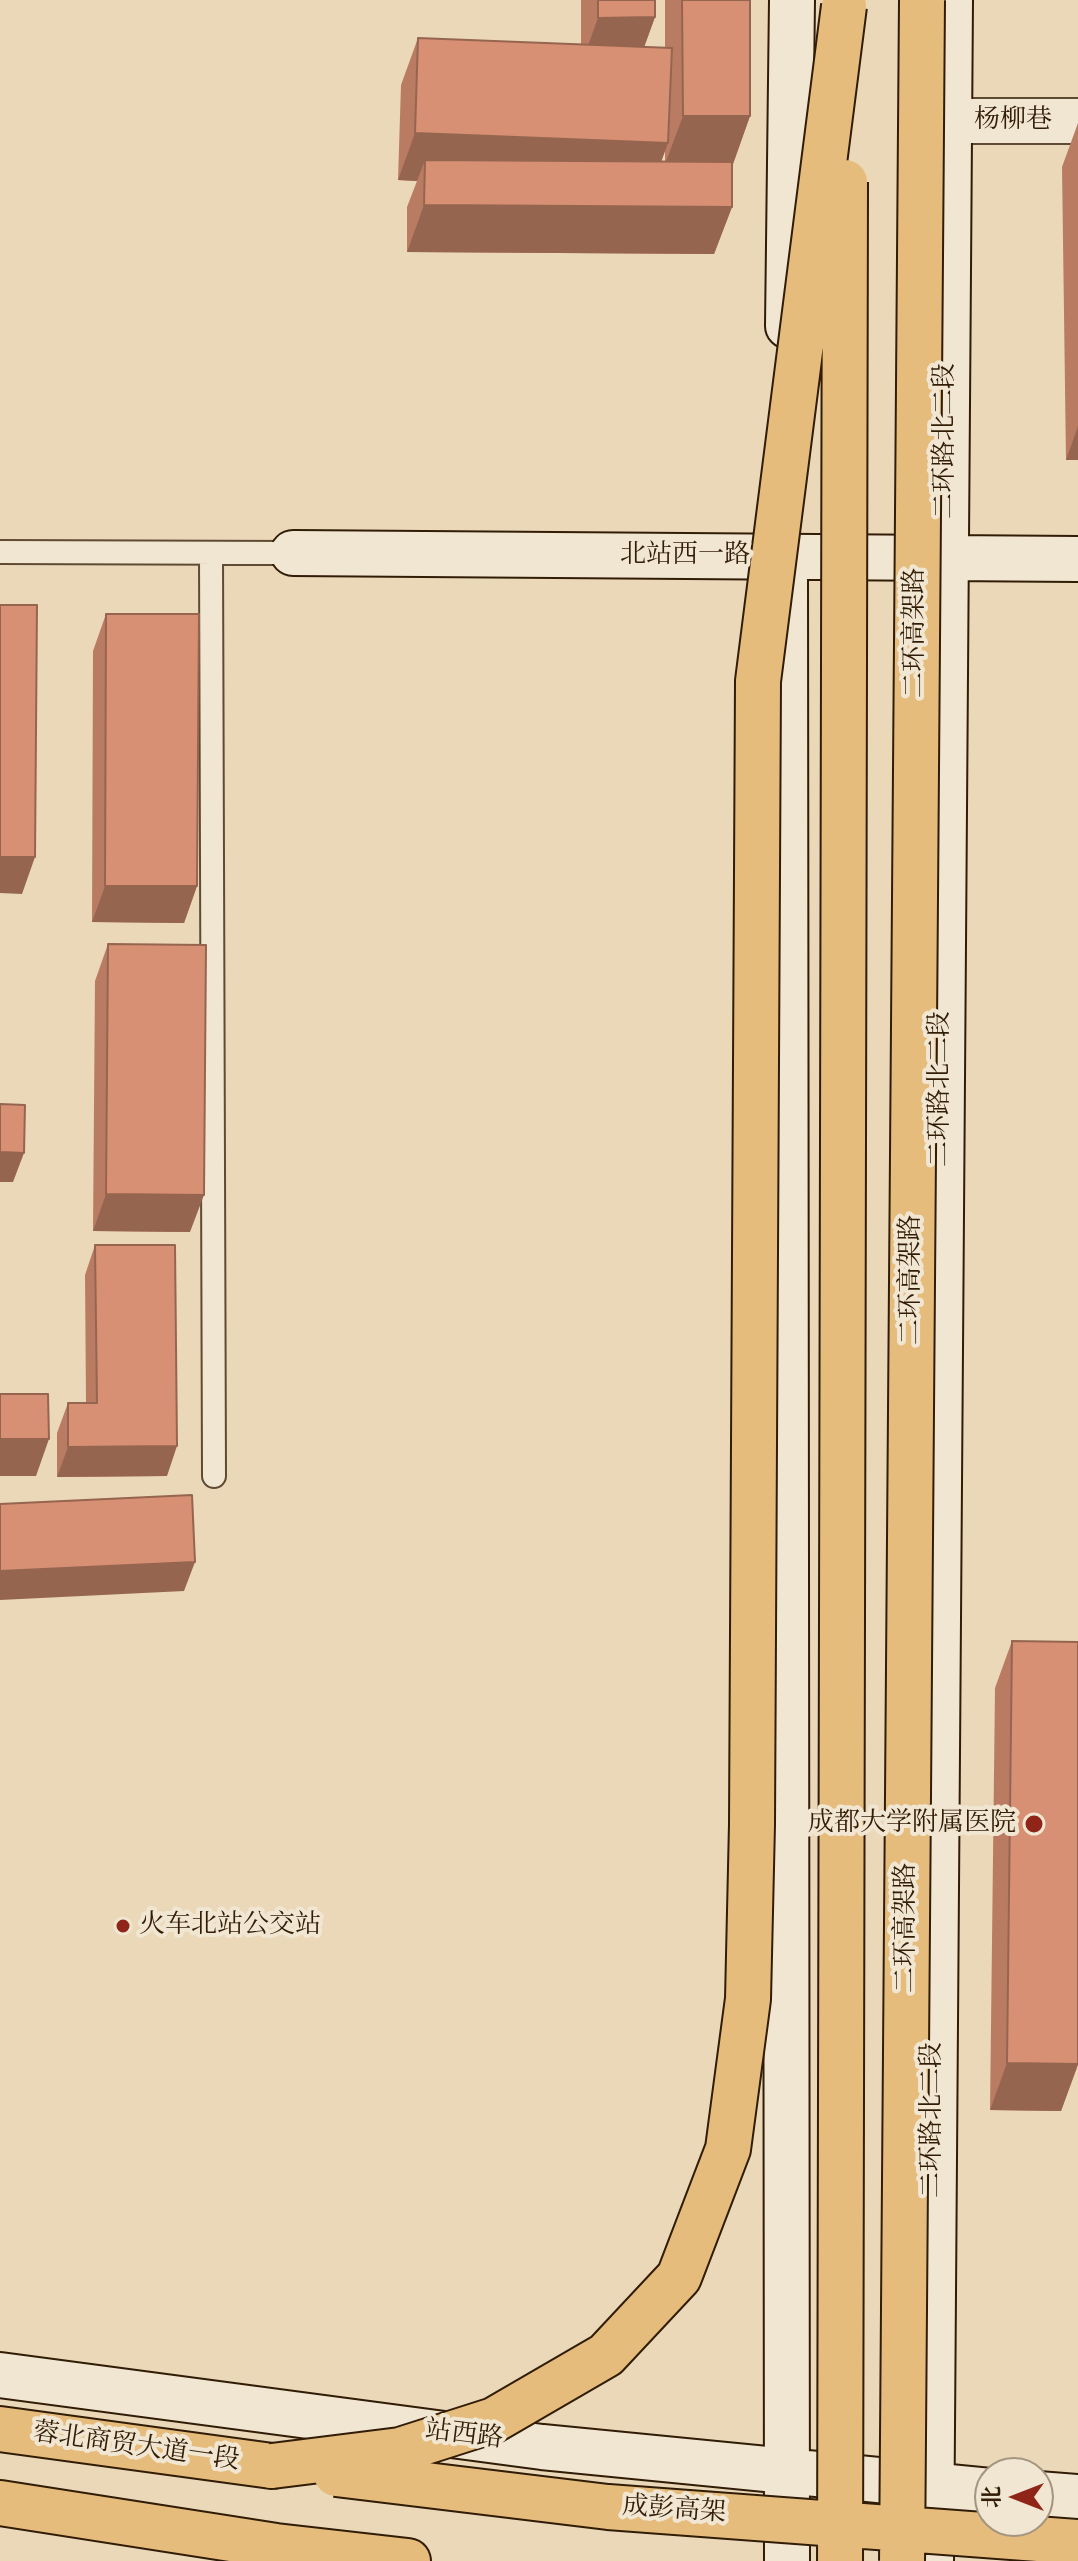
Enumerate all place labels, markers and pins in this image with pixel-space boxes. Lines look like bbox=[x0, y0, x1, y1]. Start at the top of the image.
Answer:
place label: 成都大学附属医院 bbox=[808, 1808, 1016, 1840]
marker: 成都大学附属医院 bbox=[1023, 1813, 1045, 1835]
place label: 火车北站公交站 bbox=[139, 1910, 321, 1942]
marker: 火车北站公交站 bbox=[114, 1917, 132, 1935]

